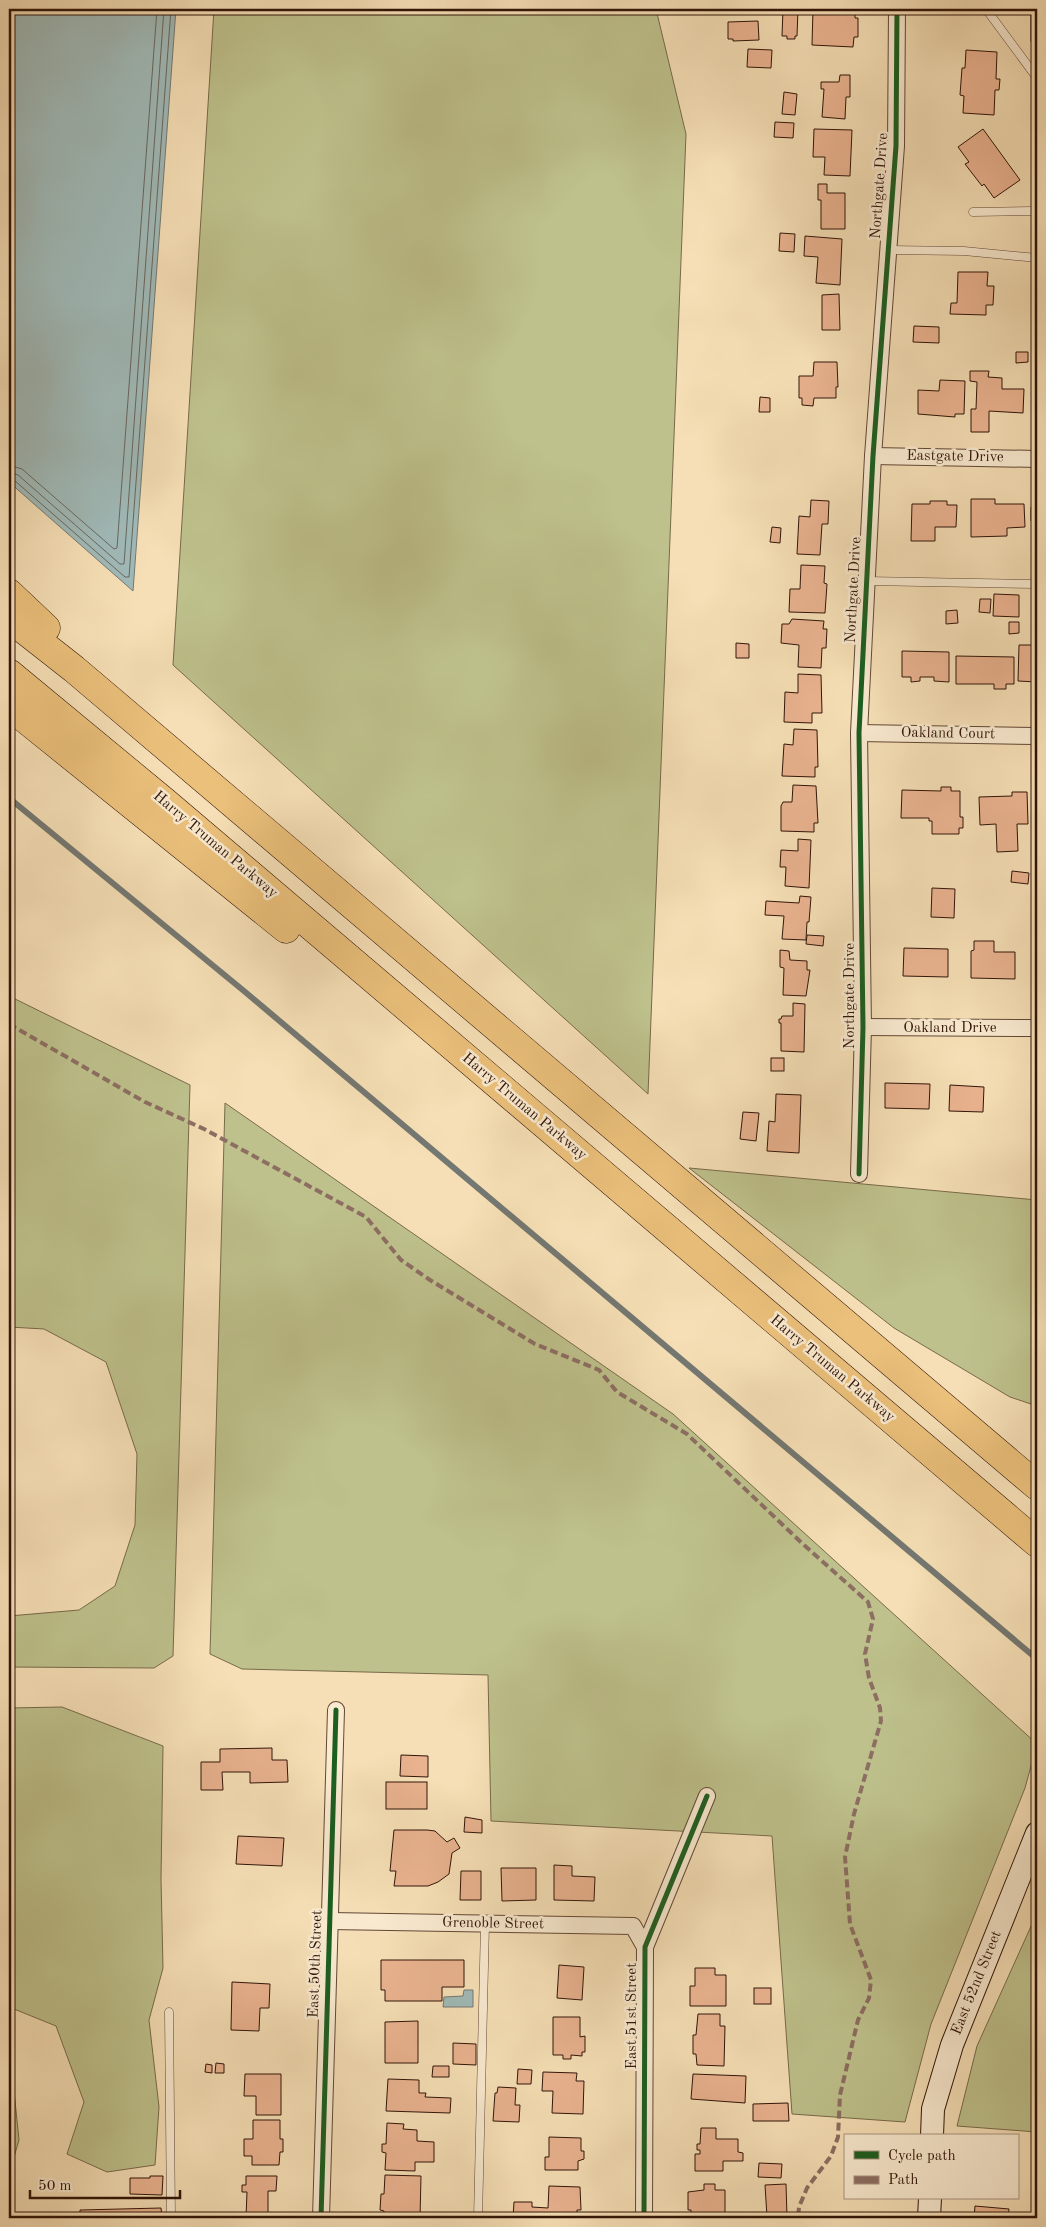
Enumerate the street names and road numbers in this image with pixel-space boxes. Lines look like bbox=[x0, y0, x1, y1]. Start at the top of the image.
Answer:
street label: Northgate Drive bbox=[869, 132, 891, 240]
street label: Eastgate Drive bbox=[906, 449, 1004, 465]
street label: Northgate Drive bbox=[844, 536, 864, 644]
street label: Oakland Court bbox=[901, 726, 995, 742]
street label: Harry Truman Parkway bbox=[150, 789, 280, 901]
street label: Northgate Drive bbox=[843, 943, 858, 1049]
street label: Oakland Drive bbox=[903, 1021, 997, 1036]
street label: Harry Truman Parkway bbox=[459, 1051, 589, 1163]
street label: Harry Truman Parkway bbox=[767, 1313, 897, 1425]
street label: East 50th Street bbox=[307, 1910, 325, 2018]
street label: Grenoble Street bbox=[442, 1916, 544, 1932]
street label: East 52nd Street bbox=[949, 1929, 1005, 2037]
street label: East 51st Street bbox=[625, 1963, 640, 2069]

